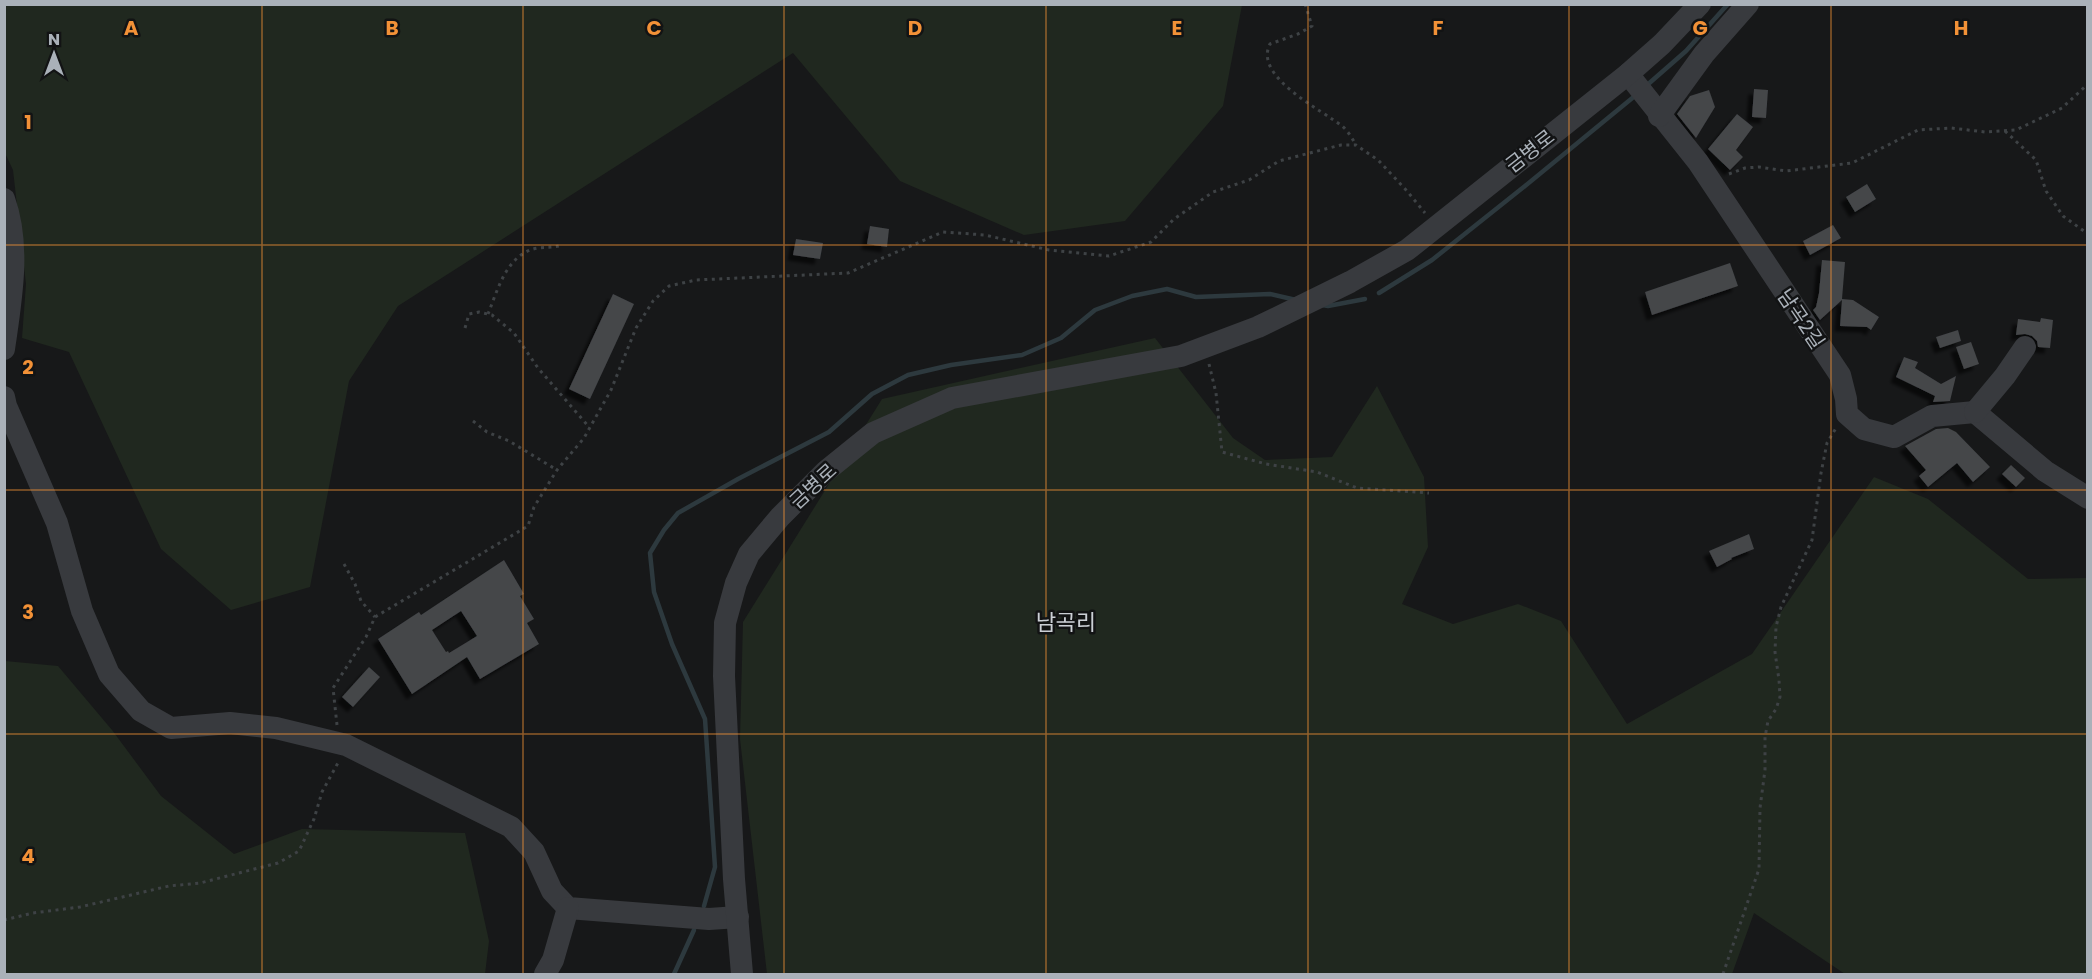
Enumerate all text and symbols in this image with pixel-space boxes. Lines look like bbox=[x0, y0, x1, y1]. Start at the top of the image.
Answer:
text: A bbox=[124, 14, 139, 42]
text: B bbox=[385, 14, 399, 42]
text: C bbox=[646, 14, 662, 42]
text: D bbox=[908, 14, 922, 42]
text: E bbox=[1172, 14, 1182, 42]
text: F bbox=[1433, 14, 1444, 42]
text: G bbox=[1692, 14, 1708, 42]
text: H bbox=[1954, 14, 1968, 42]
north arrow bbox=[24, 24, 84, 84]
text: N bbox=[48, 28, 60, 51]
text: 1 bbox=[24, 108, 32, 136]
street label: 금병로 bbox=[1500, 123, 1560, 179]
street label: 남곡2길 bbox=[1771, 284, 1831, 354]
text: 2 bbox=[22, 353, 34, 381]
street label: 금병로 bbox=[783, 457, 843, 515]
text: 3 bbox=[22, 598, 34, 626]
district label: 남곡리 bbox=[1036, 607, 1096, 638]
text: 4 bbox=[21, 842, 35, 870]

